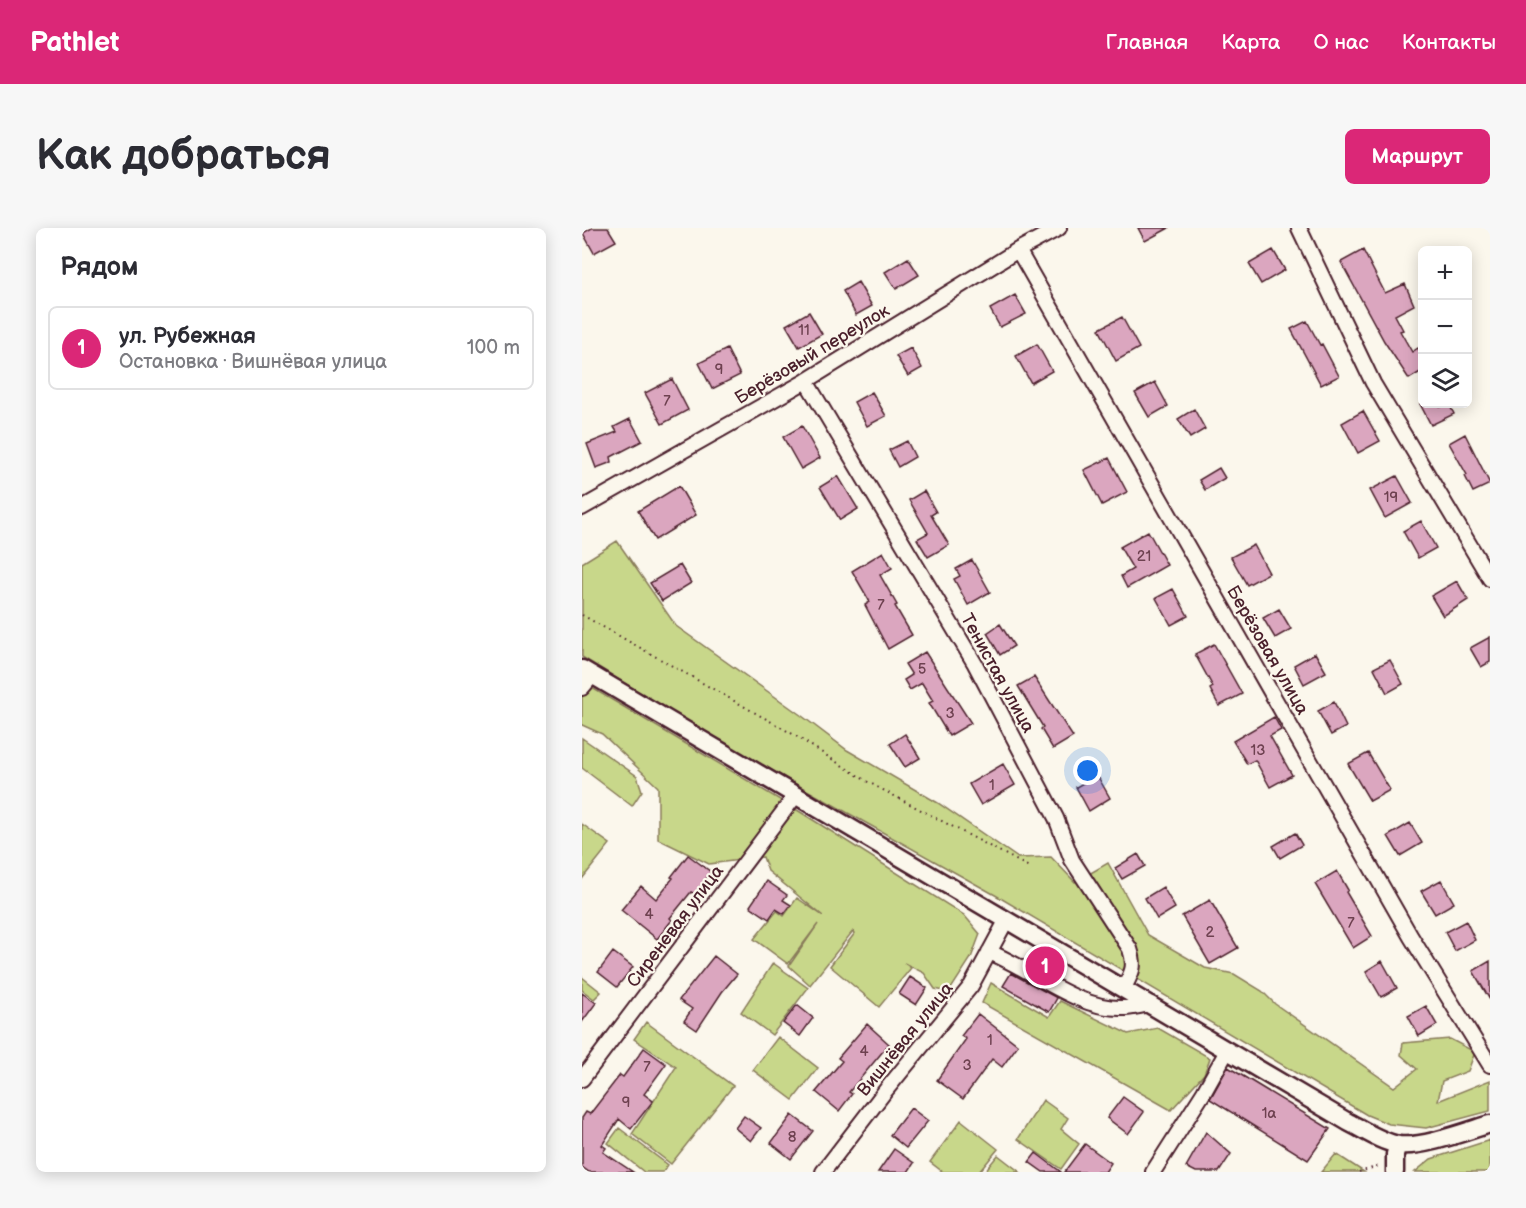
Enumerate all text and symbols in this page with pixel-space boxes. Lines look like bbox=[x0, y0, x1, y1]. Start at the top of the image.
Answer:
text: Pathlet bbox=[30, 26, 119, 59]
text: Главная bbox=[1105, 30, 1188, 55]
text: Карта bbox=[1221, 30, 1280, 55]
text: О нас bbox=[1313, 30, 1369, 55]
text: Контакты bbox=[1402, 30, 1496, 55]
button: Маршрут bbox=[1345, 129, 1490, 184]
text: Как добраться bbox=[36, 131, 331, 182]
map controls bbox=[1418, 246, 1472, 408]
button: + bbox=[1418, 246, 1472, 300]
text: Рядом bbox=[60, 252, 138, 283]
street label: Берёзовый переулок bbox=[731, 300, 894, 409]
button: − bbox=[1418, 300, 1472, 354]
house number: 11 bbox=[798, 321, 810, 340]
text: ул. Рубежная bbox=[119, 323, 256, 350]
text: 1 bbox=[77, 336, 86, 360]
text: 100 m bbox=[467, 336, 520, 360]
text: Остановка · Вишнёвая улица bbox=[119, 350, 387, 374]
button: layers bbox=[1418, 354, 1472, 408]
house number: 9 bbox=[715, 360, 723, 379]
house number: 7 bbox=[663, 392, 671, 411]
house number: 19 bbox=[1384, 488, 1398, 507]
house number: 21 bbox=[1137, 547, 1151, 566]
street label: Берёзовая улица bbox=[1222, 582, 1313, 719]
house number: 7 bbox=[877, 596, 885, 615]
street label: Тенистая улица bbox=[956, 610, 1039, 737]
house number: 5 bbox=[918, 660, 926, 679]
house number: 3 bbox=[945, 704, 955, 723]
house number: 13 bbox=[1250, 741, 1266, 760]
your location bbox=[1073, 756, 1102, 785]
house number: 1 bbox=[989, 776, 995, 795]
street label: Сиреневая улица bbox=[623, 861, 728, 991]
house number: 4 bbox=[644, 905, 654, 924]
house number: 7 bbox=[1347, 914, 1355, 933]
house number: 2 bbox=[1206, 923, 1215, 942]
pin: 1 bbox=[1026, 944, 1064, 988]
street label: Вишнёвая улица bbox=[853, 978, 958, 1100]
house number: 1 bbox=[987, 1031, 993, 1050]
house number: 4 bbox=[859, 1042, 869, 1061]
house number: 3 bbox=[962, 1056, 972, 1075]
house number: 7 bbox=[643, 1058, 651, 1077]
house number: 9 bbox=[622, 1093, 630, 1112]
house number: 1а bbox=[1262, 1104, 1276, 1123]
house number: 8 bbox=[788, 1128, 797, 1147]

